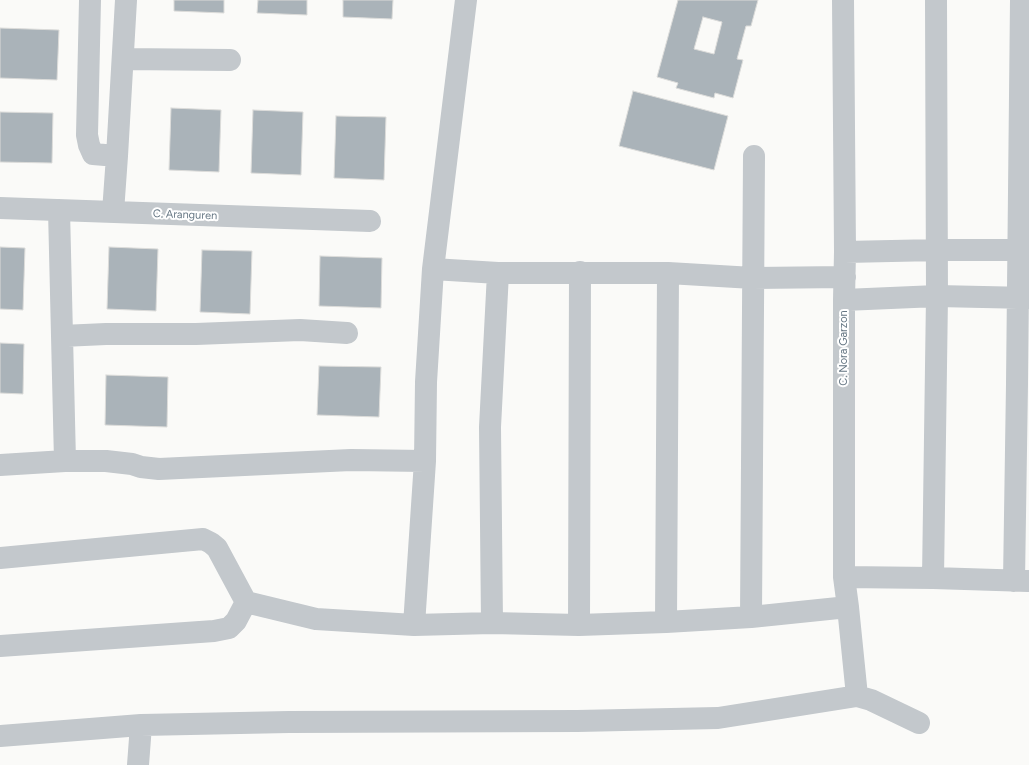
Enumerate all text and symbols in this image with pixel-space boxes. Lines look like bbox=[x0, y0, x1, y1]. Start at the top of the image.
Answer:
street label: C. Aranguren bbox=[153, 207, 217, 223]
street label: C. Nora Garzon bbox=[837, 310, 851, 386]

